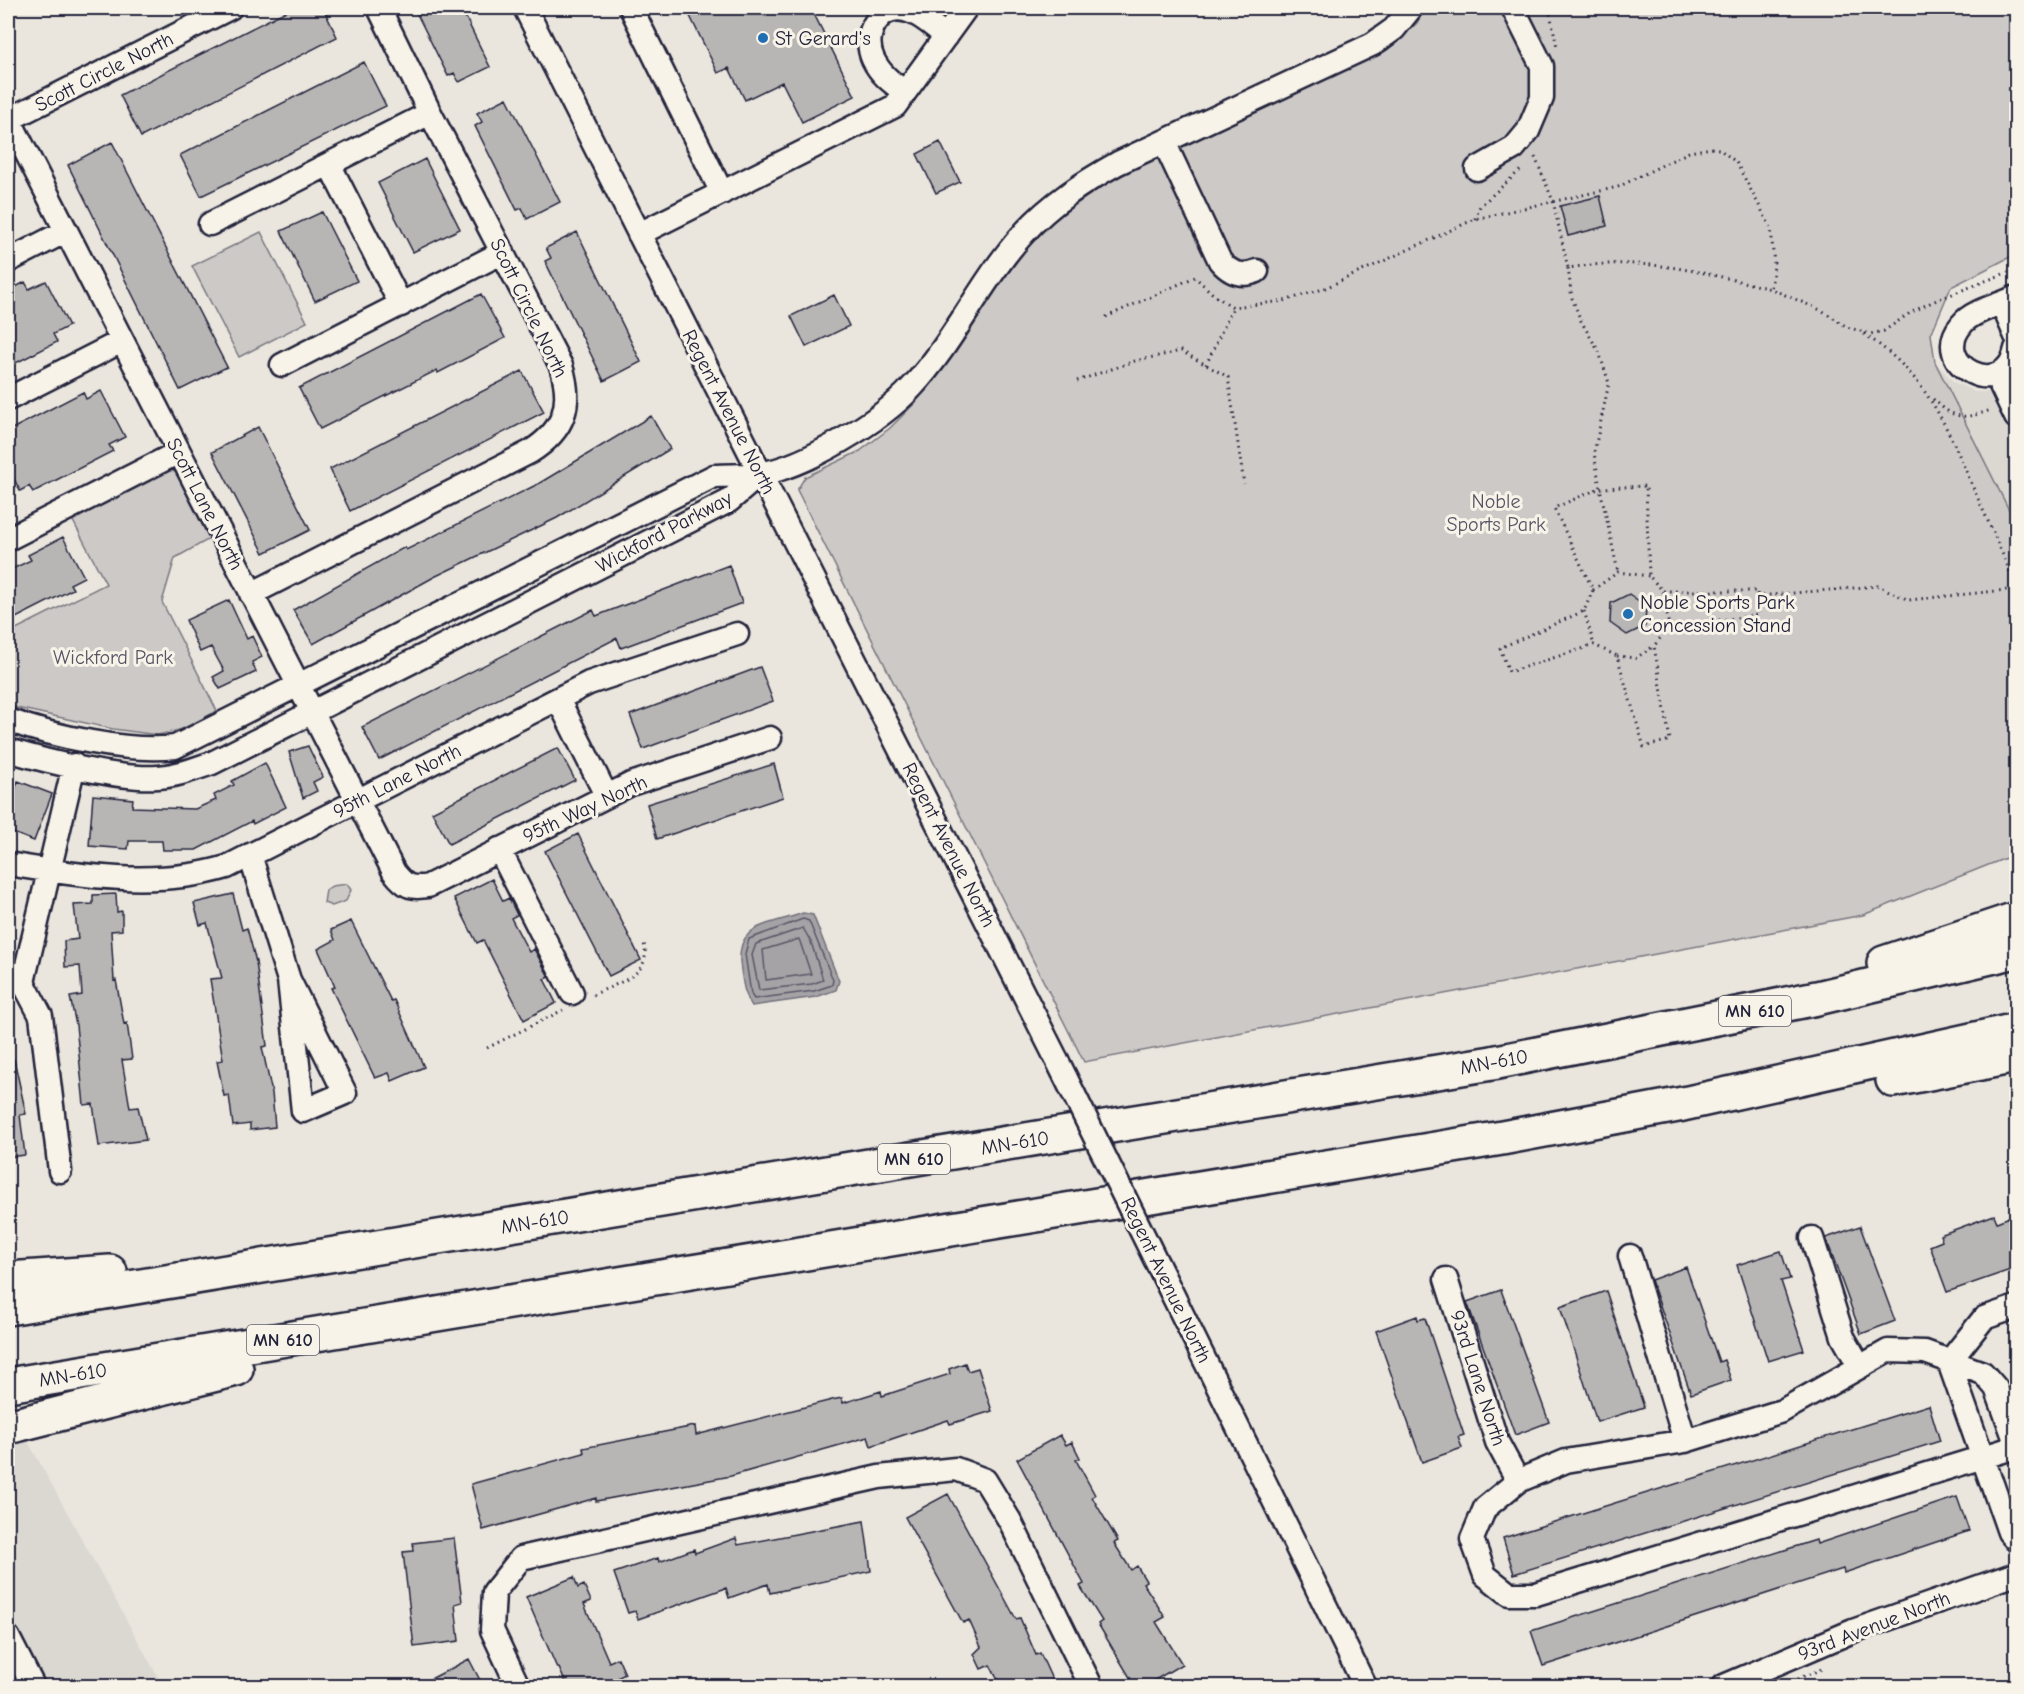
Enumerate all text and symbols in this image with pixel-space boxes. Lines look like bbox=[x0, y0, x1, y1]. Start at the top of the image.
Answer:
street label: Scott Circle North bbox=[31, 27, 177, 117]
place label: St Gerard's bbox=[775, 27, 871, 50]
marker: St Gerard's bbox=[756, 31, 770, 45]
street label: Scott Circle North bbox=[485, 235, 573, 381]
street label: Regent Avenue North bbox=[678, 326, 780, 498]
street label: Scott Lane North bbox=[162, 434, 248, 574]
street label: Wickford Parkway bbox=[592, 486, 736, 578]
park label: Noble Sports Park bbox=[1446, 490, 1546, 536]
place label: Noble Sports Park Concession Stand bbox=[1640, 591, 1795, 637]
marker: Noble Sports Park Concession Stand bbox=[1621, 607, 1635, 621]
park label: Wickford Park bbox=[53, 646, 173, 669]
street label: 95th Lane North bbox=[329, 739, 465, 823]
street label: Regent Avenue North bbox=[898, 759, 1000, 931]
street label: 95th Way North bbox=[519, 770, 651, 848]
road number: MN 610 bbox=[1719, 996, 1791, 1026]
street label: MN-610 bbox=[1458, 1045, 1530, 1079]
street label: MN-610 bbox=[979, 1126, 1051, 1160]
road number: MN 610 bbox=[878, 1144, 950, 1174]
street label: Regent Avenue North bbox=[1116, 1193, 1216, 1367]
street label: MN-610 bbox=[499, 1205, 571, 1239]
street label: 93rd Lane North bbox=[1445, 1307, 1511, 1449]
road number: MN 610 bbox=[247, 1325, 319, 1355]
street label: MN-610 bbox=[37, 1358, 109, 1392]
street label: 93rd Avenue North bbox=[1795, 1586, 1953, 1666]

